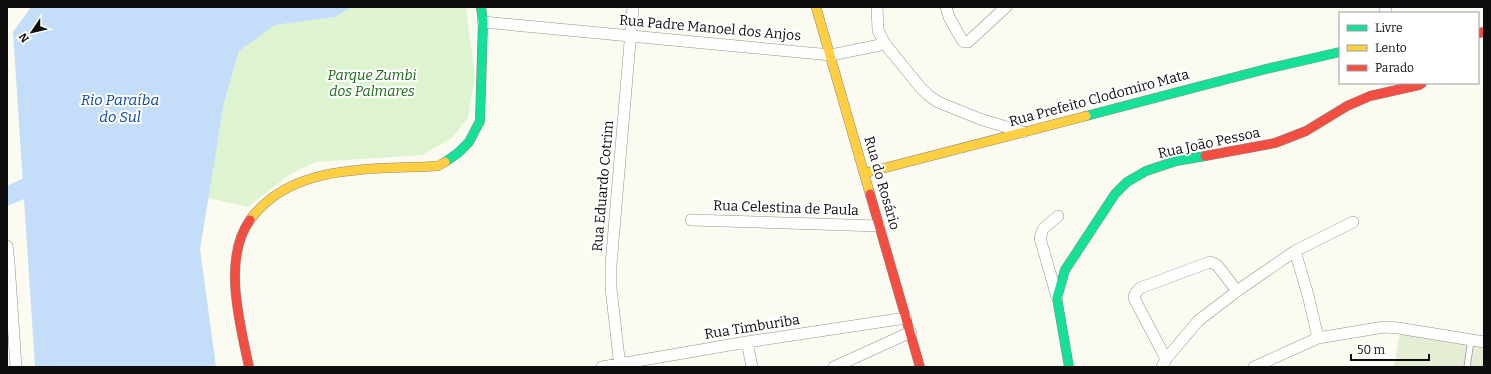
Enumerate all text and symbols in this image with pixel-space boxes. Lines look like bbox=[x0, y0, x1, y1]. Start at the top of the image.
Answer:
north arrow bbox=[12, 12, 52, 52]
street label: Rua Padre Manoel dos Anjos bbox=[618, 12, 802, 44]
legend bbox=[1339, 12, 1479, 84]
text: Livre bbox=[1375, 21, 1403, 35]
text: N bbox=[16, 30, 32, 45]
text: Lento bbox=[1375, 41, 1407, 55]
text: Parado bbox=[1375, 61, 1414, 75]
street label: Rua Prefeito Clodomiro Mata bbox=[1007, 66, 1191, 130]
park label: Parque Zumbi dos Palmares bbox=[328, 67, 416, 100]
water label: Rio Paraíba do Sul bbox=[81, 91, 159, 126]
street label: Rua Eduardo Cotrim bbox=[589, 119, 617, 252]
street label: Rua João Pessoa bbox=[1156, 124, 1262, 162]
street label: Rua do Rosário bbox=[860, 134, 904, 232]
street label: Rua Celestina de Paula bbox=[713, 197, 860, 219]
street label: Rua Timburiba bbox=[703, 311, 801, 343]
scale bar bbox=[1351, 336, 1429, 362]
text: 50 m bbox=[1357, 343, 1386, 357]

